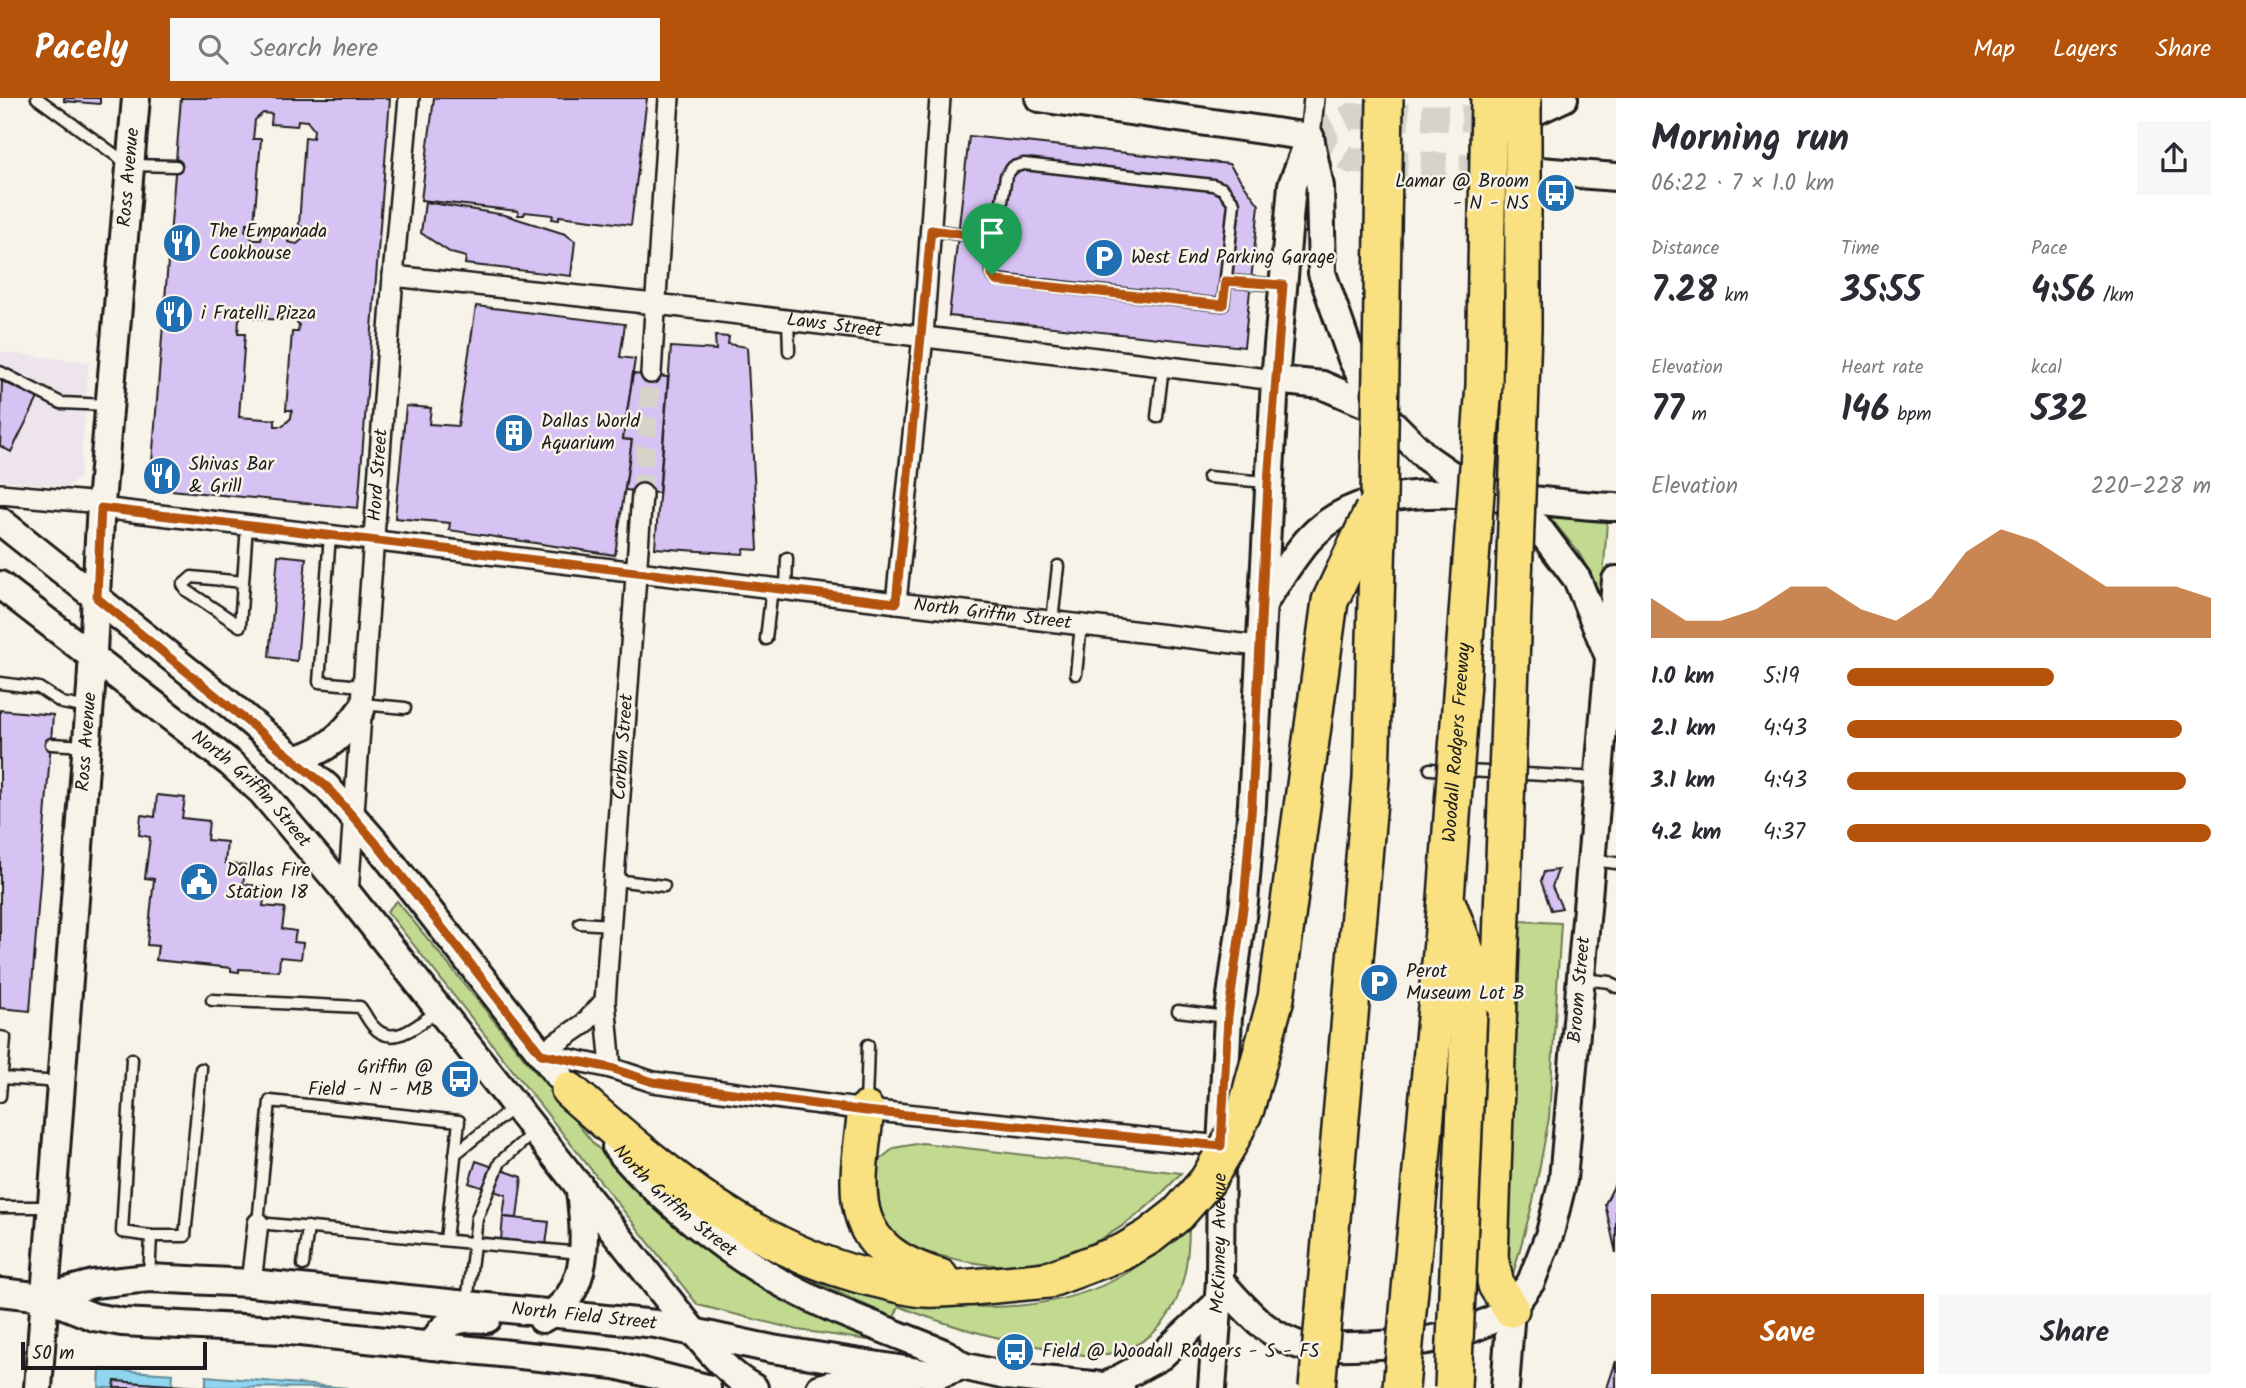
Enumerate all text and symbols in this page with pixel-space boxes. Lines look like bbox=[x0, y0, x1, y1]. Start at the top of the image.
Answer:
search box bbox=[170, 18, 660, 81]
text: Pacely bbox=[35, 23, 128, 76]
text: Search here bbox=[250, 28, 378, 70]
icon: search bbox=[194, 30, 232, 68]
text: Map bbox=[1973, 30, 2015, 69]
text: Layers bbox=[2053, 30, 2117, 69]
text: Share bbox=[2155, 30, 2211, 69]
text: Morning run bbox=[1651, 110, 1849, 170]
button: share bbox=[2137, 121, 2211, 195]
street label: Ross Avenue bbox=[110, 126, 148, 228]
text: 06:22 · 7 × 1.0 km bbox=[1651, 166, 1834, 202]
place label: Lamar @ Broom - N - NS bbox=[1395, 167, 1529, 219]
bus stop icon: Lamar @ Broom - N - NS bbox=[1535, 172, 1577, 214]
pin bbox=[962, 203, 1022, 275]
icon: arrive bbox=[973, 214, 1011, 252]
place label: The Empanada Cookhouse bbox=[209, 217, 327, 269]
restaurant icon: The Empanada Cookhouse bbox=[161, 222, 203, 264]
text: Distance bbox=[1651, 234, 1719, 264]
text: Time bbox=[1841, 234, 1879, 264]
text: Pace bbox=[2031, 234, 2067, 264]
parking icon: West End Parking Garage bbox=[1083, 237, 1125, 279]
place label: West End Parking Garage bbox=[1131, 243, 1335, 273]
text: 7.28 bbox=[1651, 264, 1717, 320]
text: 35:55 bbox=[1841, 264, 1922, 320]
text: 4:56 bbox=[2031, 264, 2095, 320]
text: km bbox=[1717, 281, 1749, 311]
text: /km bbox=[2095, 281, 2134, 311]
restaurant icon: i Fratelli Pizza bbox=[153, 293, 195, 335]
place label: i Fratelli Pizza bbox=[201, 299, 316, 329]
street label: Laws Street bbox=[785, 305, 884, 347]
text: Elevation bbox=[1651, 353, 1723, 383]
text: Heart rate bbox=[1841, 353, 1924, 383]
text: kcal bbox=[2031, 353, 2062, 383]
text: 77 bbox=[1651, 383, 1684, 439]
text: 146 bbox=[1841, 383, 1890, 439]
text: 532 bbox=[2031, 383, 2088, 439]
text: m bbox=[1684, 400, 1707, 430]
text: bpm bbox=[1890, 400, 1931, 430]
place label: Dallas World Aquarium bbox=[541, 407, 641, 459]
building icon: Dallas World Aquarium bbox=[493, 412, 535, 454]
street label: Hord Street bbox=[360, 427, 397, 523]
place label: Shivas Bar & Grill bbox=[189, 450, 275, 502]
restaurant icon: Shivas Bar & Grill bbox=[141, 455, 183, 497]
text: Elevation bbox=[1651, 469, 1738, 505]
text: 220–228 m bbox=[2091, 469, 2211, 505]
street label: North Griffin Street bbox=[912, 590, 1074, 639]
street label: Woodall Rodgers Freeway bbox=[1435, 640, 1480, 843]
text: 1.0 km bbox=[1651, 659, 1714, 695]
text: 5:19 bbox=[1763, 659, 1799, 695]
street label: Ross Avenue bbox=[68, 691, 106, 793]
street label: Corbin Street bbox=[605, 692, 642, 801]
text: 2.1 km bbox=[1651, 711, 1716, 747]
text: 4:43 bbox=[1763, 711, 1807, 747]
street label: North Griffin Street bbox=[184, 723, 319, 855]
text: 3.1 km bbox=[1651, 763, 1715, 799]
text: 4:43 bbox=[1763, 763, 1807, 799]
text: 4.2 km bbox=[1651, 815, 1721, 851]
text: 4:37 bbox=[1763, 815, 1805, 851]
place label: Dallas Fire Station 18 bbox=[226, 856, 311, 908]
public building icon: Dallas Fire Station 18 bbox=[178, 861, 220, 903]
street label: Broom Street bbox=[1560, 935, 1599, 1044]
place label: Perot Museum Lot B bbox=[1406, 957, 1525, 1009]
parking icon: Perot Museum Lot B bbox=[1358, 962, 1400, 1004]
place label: Griffin @ Field - N - MB bbox=[308, 1053, 433, 1105]
bus stop icon: Griffin @ Field - N - MB bbox=[439, 1058, 481, 1100]
street label: North Griffin Street bbox=[605, 1138, 743, 1266]
street label: McKinney Avenue bbox=[1203, 1172, 1236, 1315]
street label: North Field Street bbox=[510, 1294, 659, 1339]
button: Save bbox=[1651, 1294, 1924, 1374]
button: Share bbox=[1938, 1294, 2211, 1374]
bus stop icon: Field @ Woodall Rodgers - S - FS bbox=[994, 1331, 1036, 1373]
place label: Field @ Woodall Rodgers - S - FS bbox=[1042, 1337, 1319, 1367]
scale bar bbox=[21, 1339, 206, 1371]
text: 50 m bbox=[32, 1339, 74, 1369]

